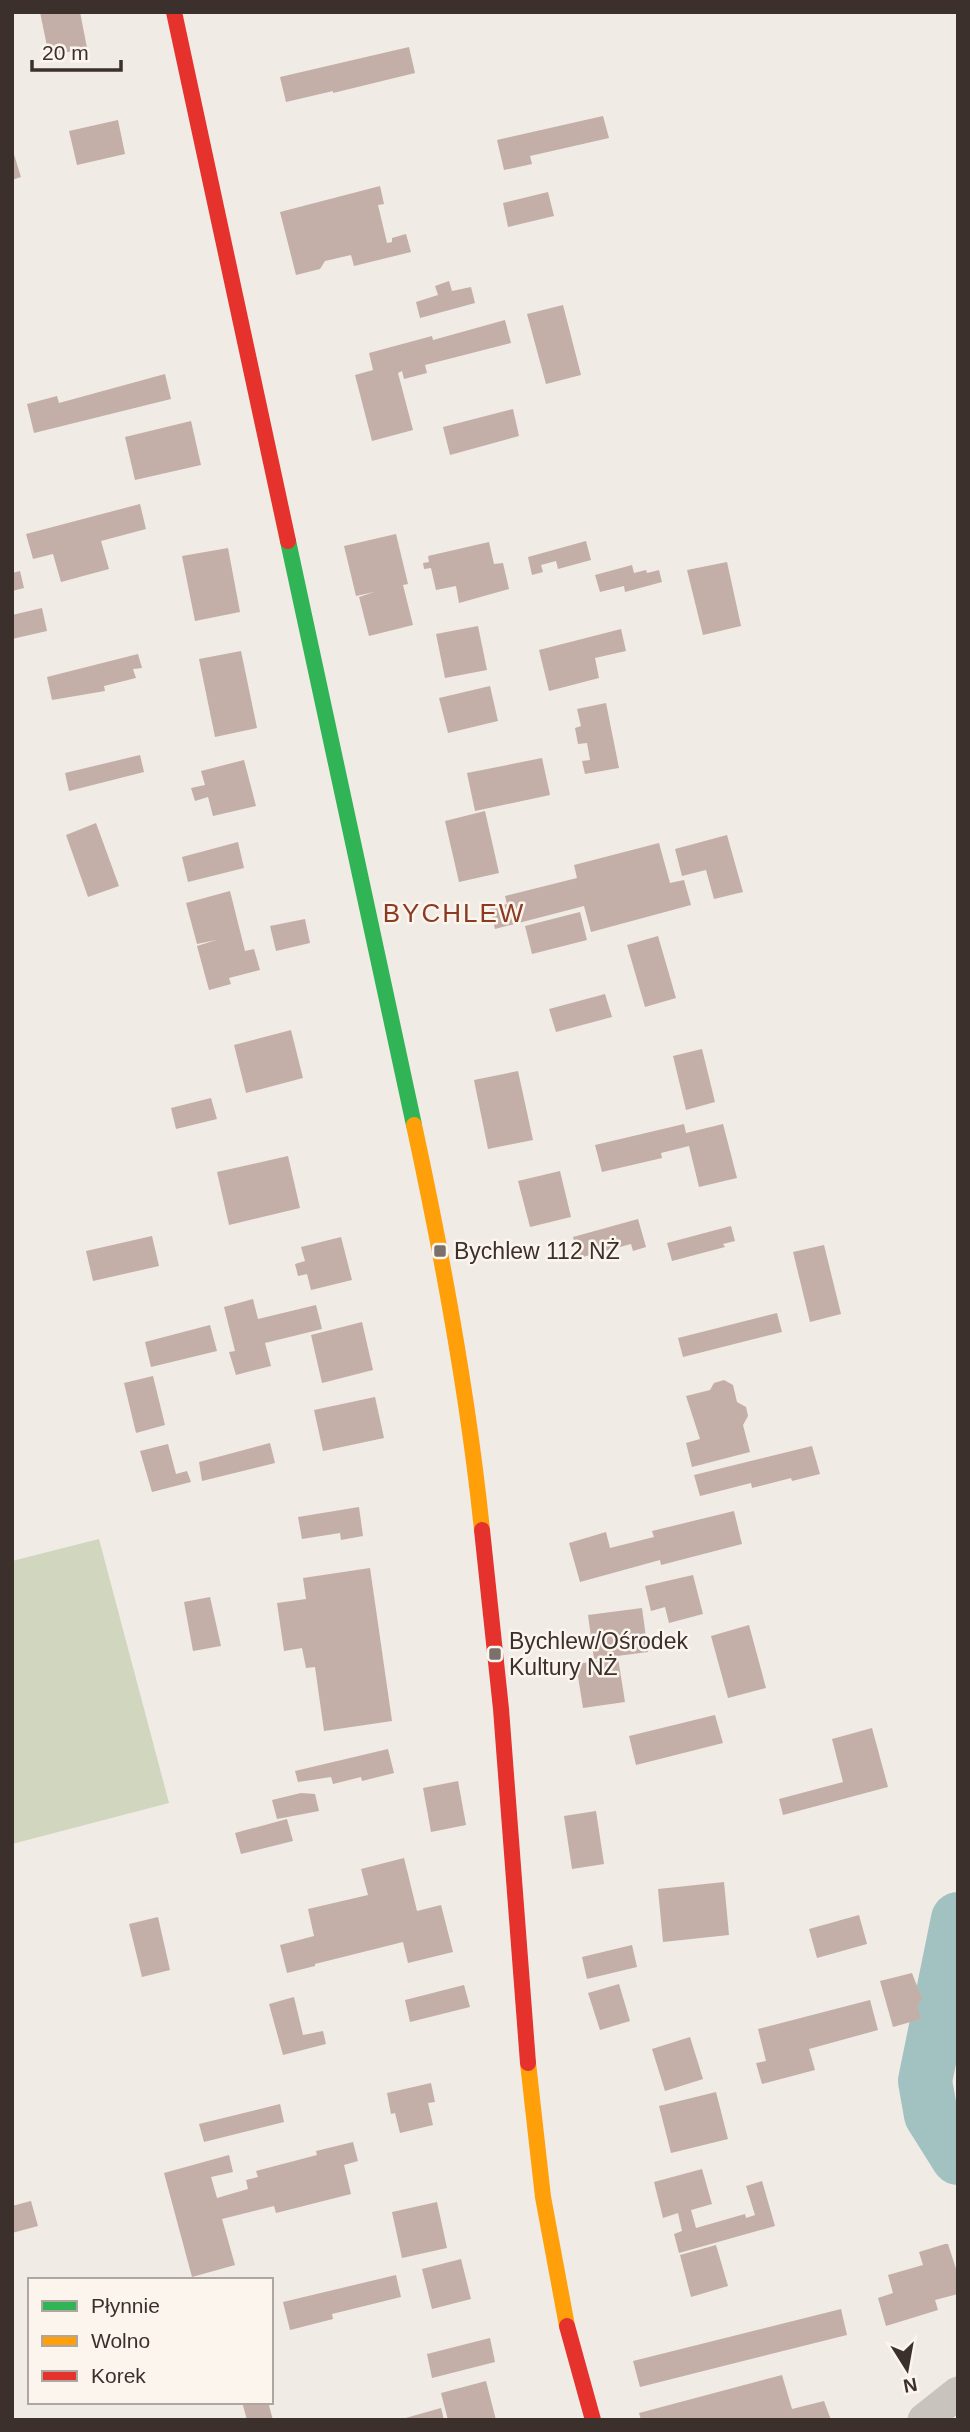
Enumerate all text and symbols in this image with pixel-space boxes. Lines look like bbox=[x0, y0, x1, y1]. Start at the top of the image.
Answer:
scale bar bbox=[32, 28, 121, 72]
text: 20 m bbox=[42, 41, 89, 64]
district label: BYCHLEW bbox=[383, 898, 525, 928]
place label: Bychlew 112 NŻ bbox=[454, 1238, 620, 1264]
marker: Bychlew 112 NŻ bbox=[432, 1243, 448, 1259]
place label: Bychlew/Ośrodek Kultury NŻ bbox=[509, 1628, 688, 1680]
marker: Bychlew/Ośrodek Kultury NŻ bbox=[487, 1646, 503, 1662]
legend bbox=[28, 2278, 273, 2404]
text: Płynnie bbox=[91, 2294, 160, 2317]
text: Wolno bbox=[91, 2329, 150, 2352]
north arrow bbox=[872, 2334, 942, 2404]
text: Korek bbox=[91, 2364, 146, 2387]
text: N bbox=[901, 2374, 919, 2397]

